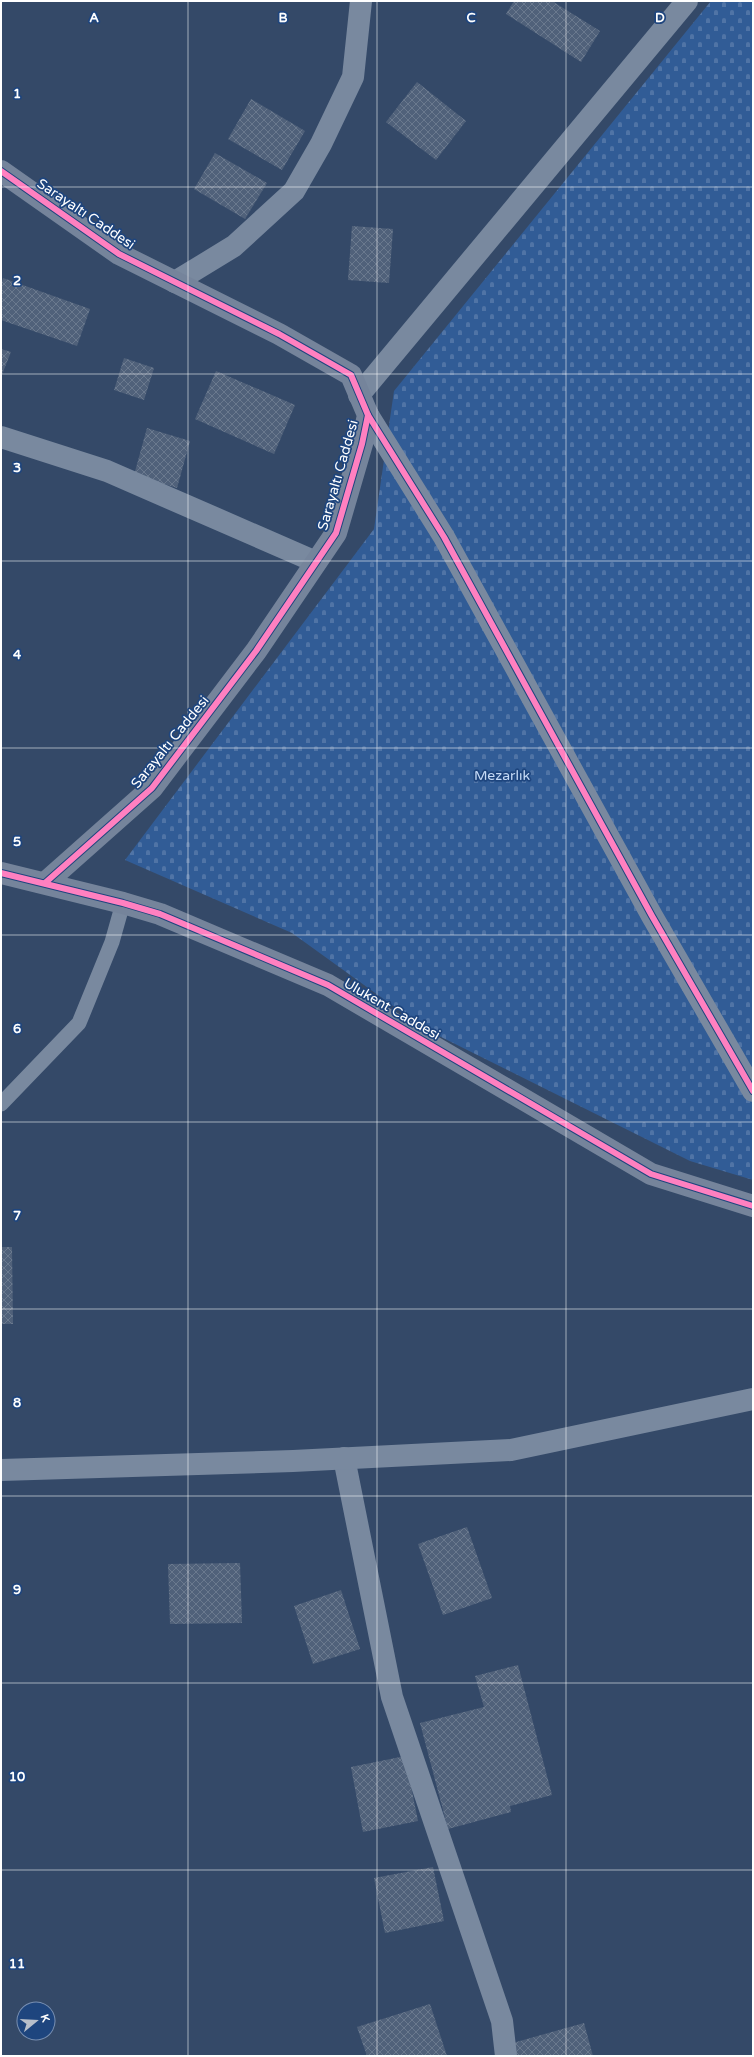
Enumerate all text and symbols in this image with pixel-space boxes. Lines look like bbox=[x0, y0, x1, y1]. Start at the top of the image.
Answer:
text: A bbox=[89, 10, 99, 26]
text: B bbox=[278, 10, 288, 26]
text: C bbox=[466, 10, 476, 26]
text: D bbox=[655, 10, 665, 26]
text: 1 bbox=[13, 86, 21, 102]
street label: Sarayaltı Caddesi bbox=[34, 175, 138, 253]
text: 2 bbox=[13, 273, 21, 289]
street label: Sarayaltı Caddesi bbox=[314, 418, 362, 532]
text: 3 bbox=[13, 460, 21, 476]
text: 4 bbox=[13, 647, 22, 663]
street label: Sarayaltı Caddesi bbox=[127, 692, 213, 792]
park label: Mezarlık bbox=[474, 767, 530, 784]
text: 5 bbox=[13, 834, 21, 850]
street label: Ulukent Caddesi bbox=[341, 974, 443, 1044]
text: 6 bbox=[13, 1021, 21, 1037]
text: 7 bbox=[13, 1208, 21, 1224]
text: 8 bbox=[13, 1395, 21, 1411]
text: 9 bbox=[13, 1582, 21, 1598]
text: 10 bbox=[9, 1769, 25, 1785]
text: 11 bbox=[9, 1956, 25, 1972]
north arrow bbox=[16, 2001, 56, 2041]
text: K bbox=[38, 2013, 53, 2024]

